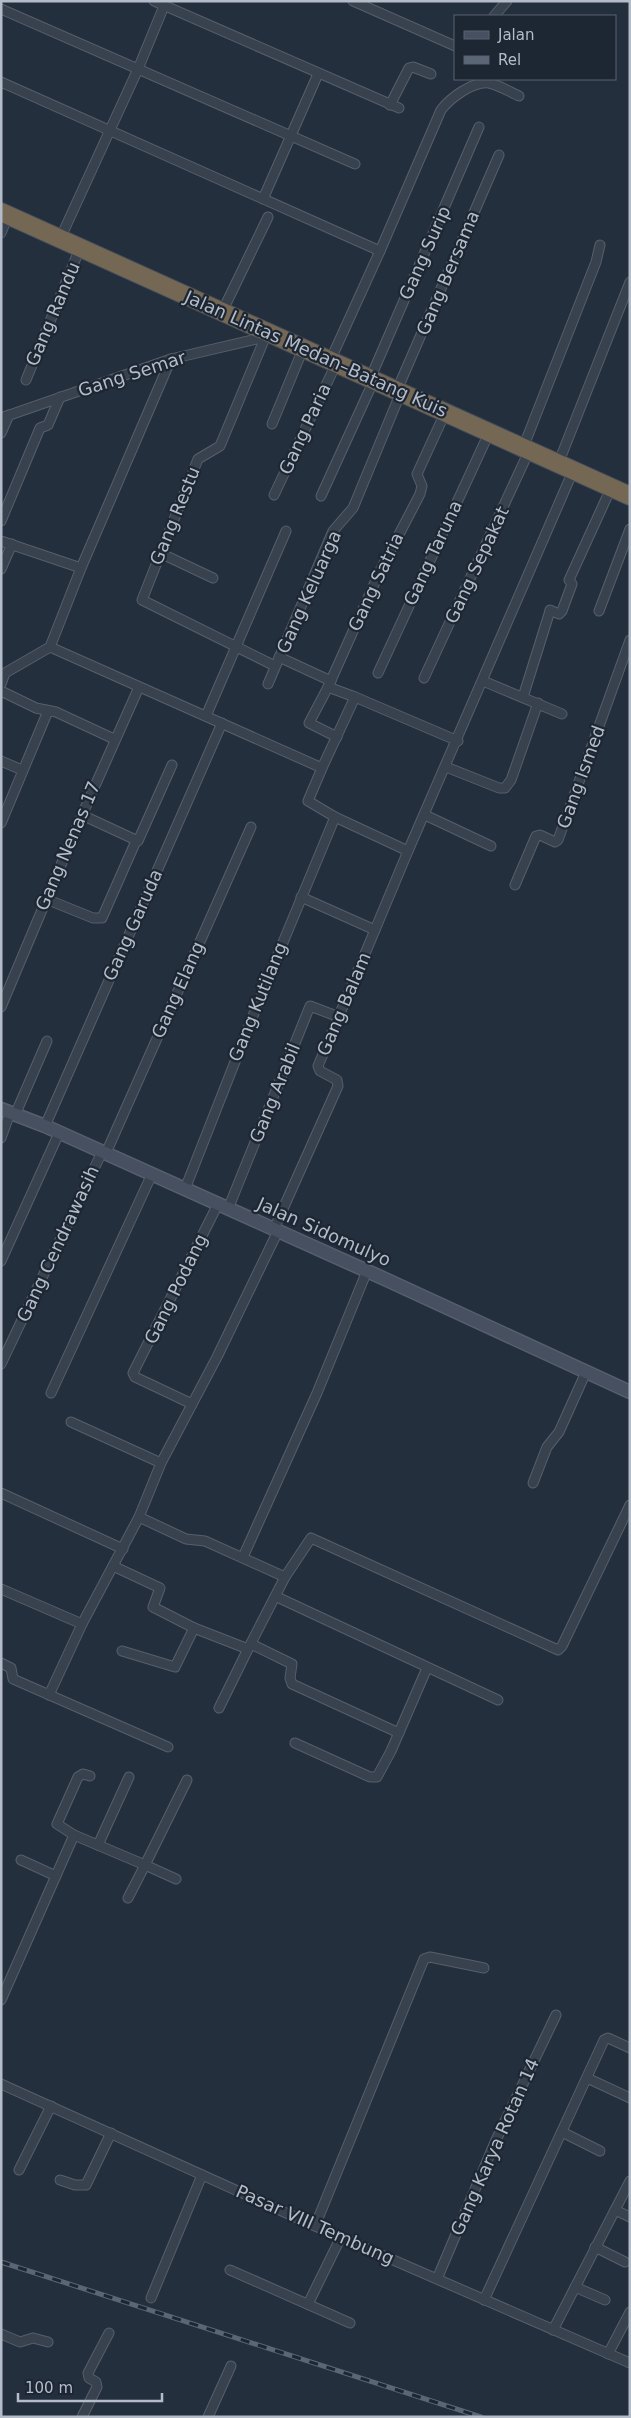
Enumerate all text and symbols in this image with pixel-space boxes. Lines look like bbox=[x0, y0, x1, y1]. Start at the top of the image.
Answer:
legend bbox=[454, 15, 616, 80]
text: Jalan bbox=[497, 26, 534, 44]
text: Rel bbox=[498, 51, 521, 69]
street label: Gang Surip bbox=[395, 203, 455, 303]
street label: Gang Bersama bbox=[412, 207, 483, 338]
street label: Gang Randu bbox=[21, 259, 84, 369]
street label: Jalan Lintas Medan–Batang Kuis bbox=[181, 286, 451, 421]
street label: Gang Semar bbox=[75, 346, 189, 401]
street label: Gang Paria bbox=[274, 380, 335, 478]
street label: Gang Restu bbox=[145, 464, 204, 568]
street label: Gang Taruna bbox=[399, 497, 466, 609]
street label: Gang Sepakat bbox=[440, 503, 513, 627]
street label: Gang Keluarga bbox=[272, 527, 345, 657]
street label: Gang Satria bbox=[344, 529, 408, 634]
street label: Gang Ismed bbox=[552, 722, 609, 831]
street label: Gang Nenas 17 bbox=[31, 778, 104, 914]
street label: Gang Garuda bbox=[99, 866, 166, 984]
street label: Gang Elang bbox=[147, 938, 208, 1041]
street label: Gang Kutilang bbox=[224, 939, 291, 1065]
street label: Gang Balam bbox=[312, 949, 375, 1059]
street label: Gang Arabil bbox=[245, 1040, 304, 1146]
street label: Gang Cendrawasih bbox=[12, 1162, 103, 1325]
street label: Jalan Sidomulyo bbox=[253, 1192, 394, 1270]
street label: Gang Podang bbox=[140, 1230, 211, 1347]
street label: Gang Karya Rotan 14 bbox=[446, 2055, 543, 2239]
street label: Pasar VIII Tembung bbox=[233, 2180, 397, 2269]
scale bar bbox=[18, 2370, 161, 2402]
text: 100 m bbox=[25, 2379, 73, 2397]

